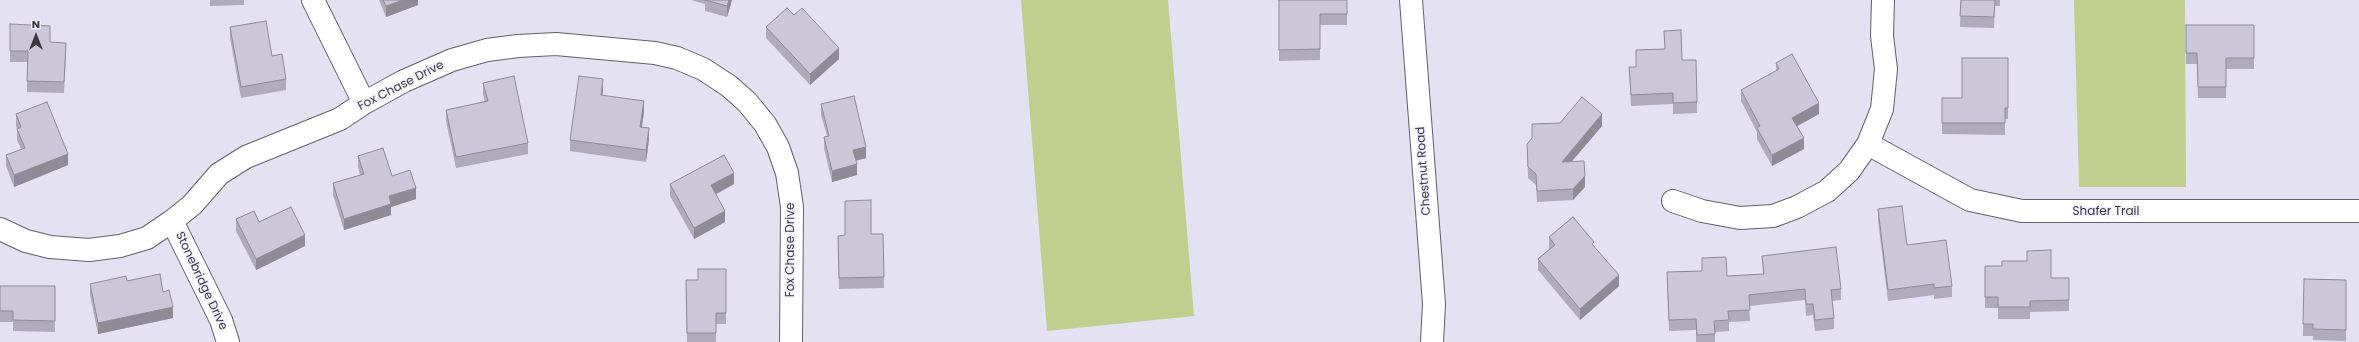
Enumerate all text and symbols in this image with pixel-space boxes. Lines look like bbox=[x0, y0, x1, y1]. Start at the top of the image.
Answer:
north arrow bbox=[16, 16, 56, 56]
text: N bbox=[32, 16, 40, 32]
street label: Fox Chase Drive bbox=[356, 58, 446, 114]
street label: Chestnut Road bbox=[1414, 126, 1434, 216]
street label: Fox Chase Drive bbox=[784, 203, 798, 297]
street label: Shafer Trail bbox=[2073, 205, 2139, 219]
street label: Stonebridge Drive bbox=[172, 230, 230, 332]

